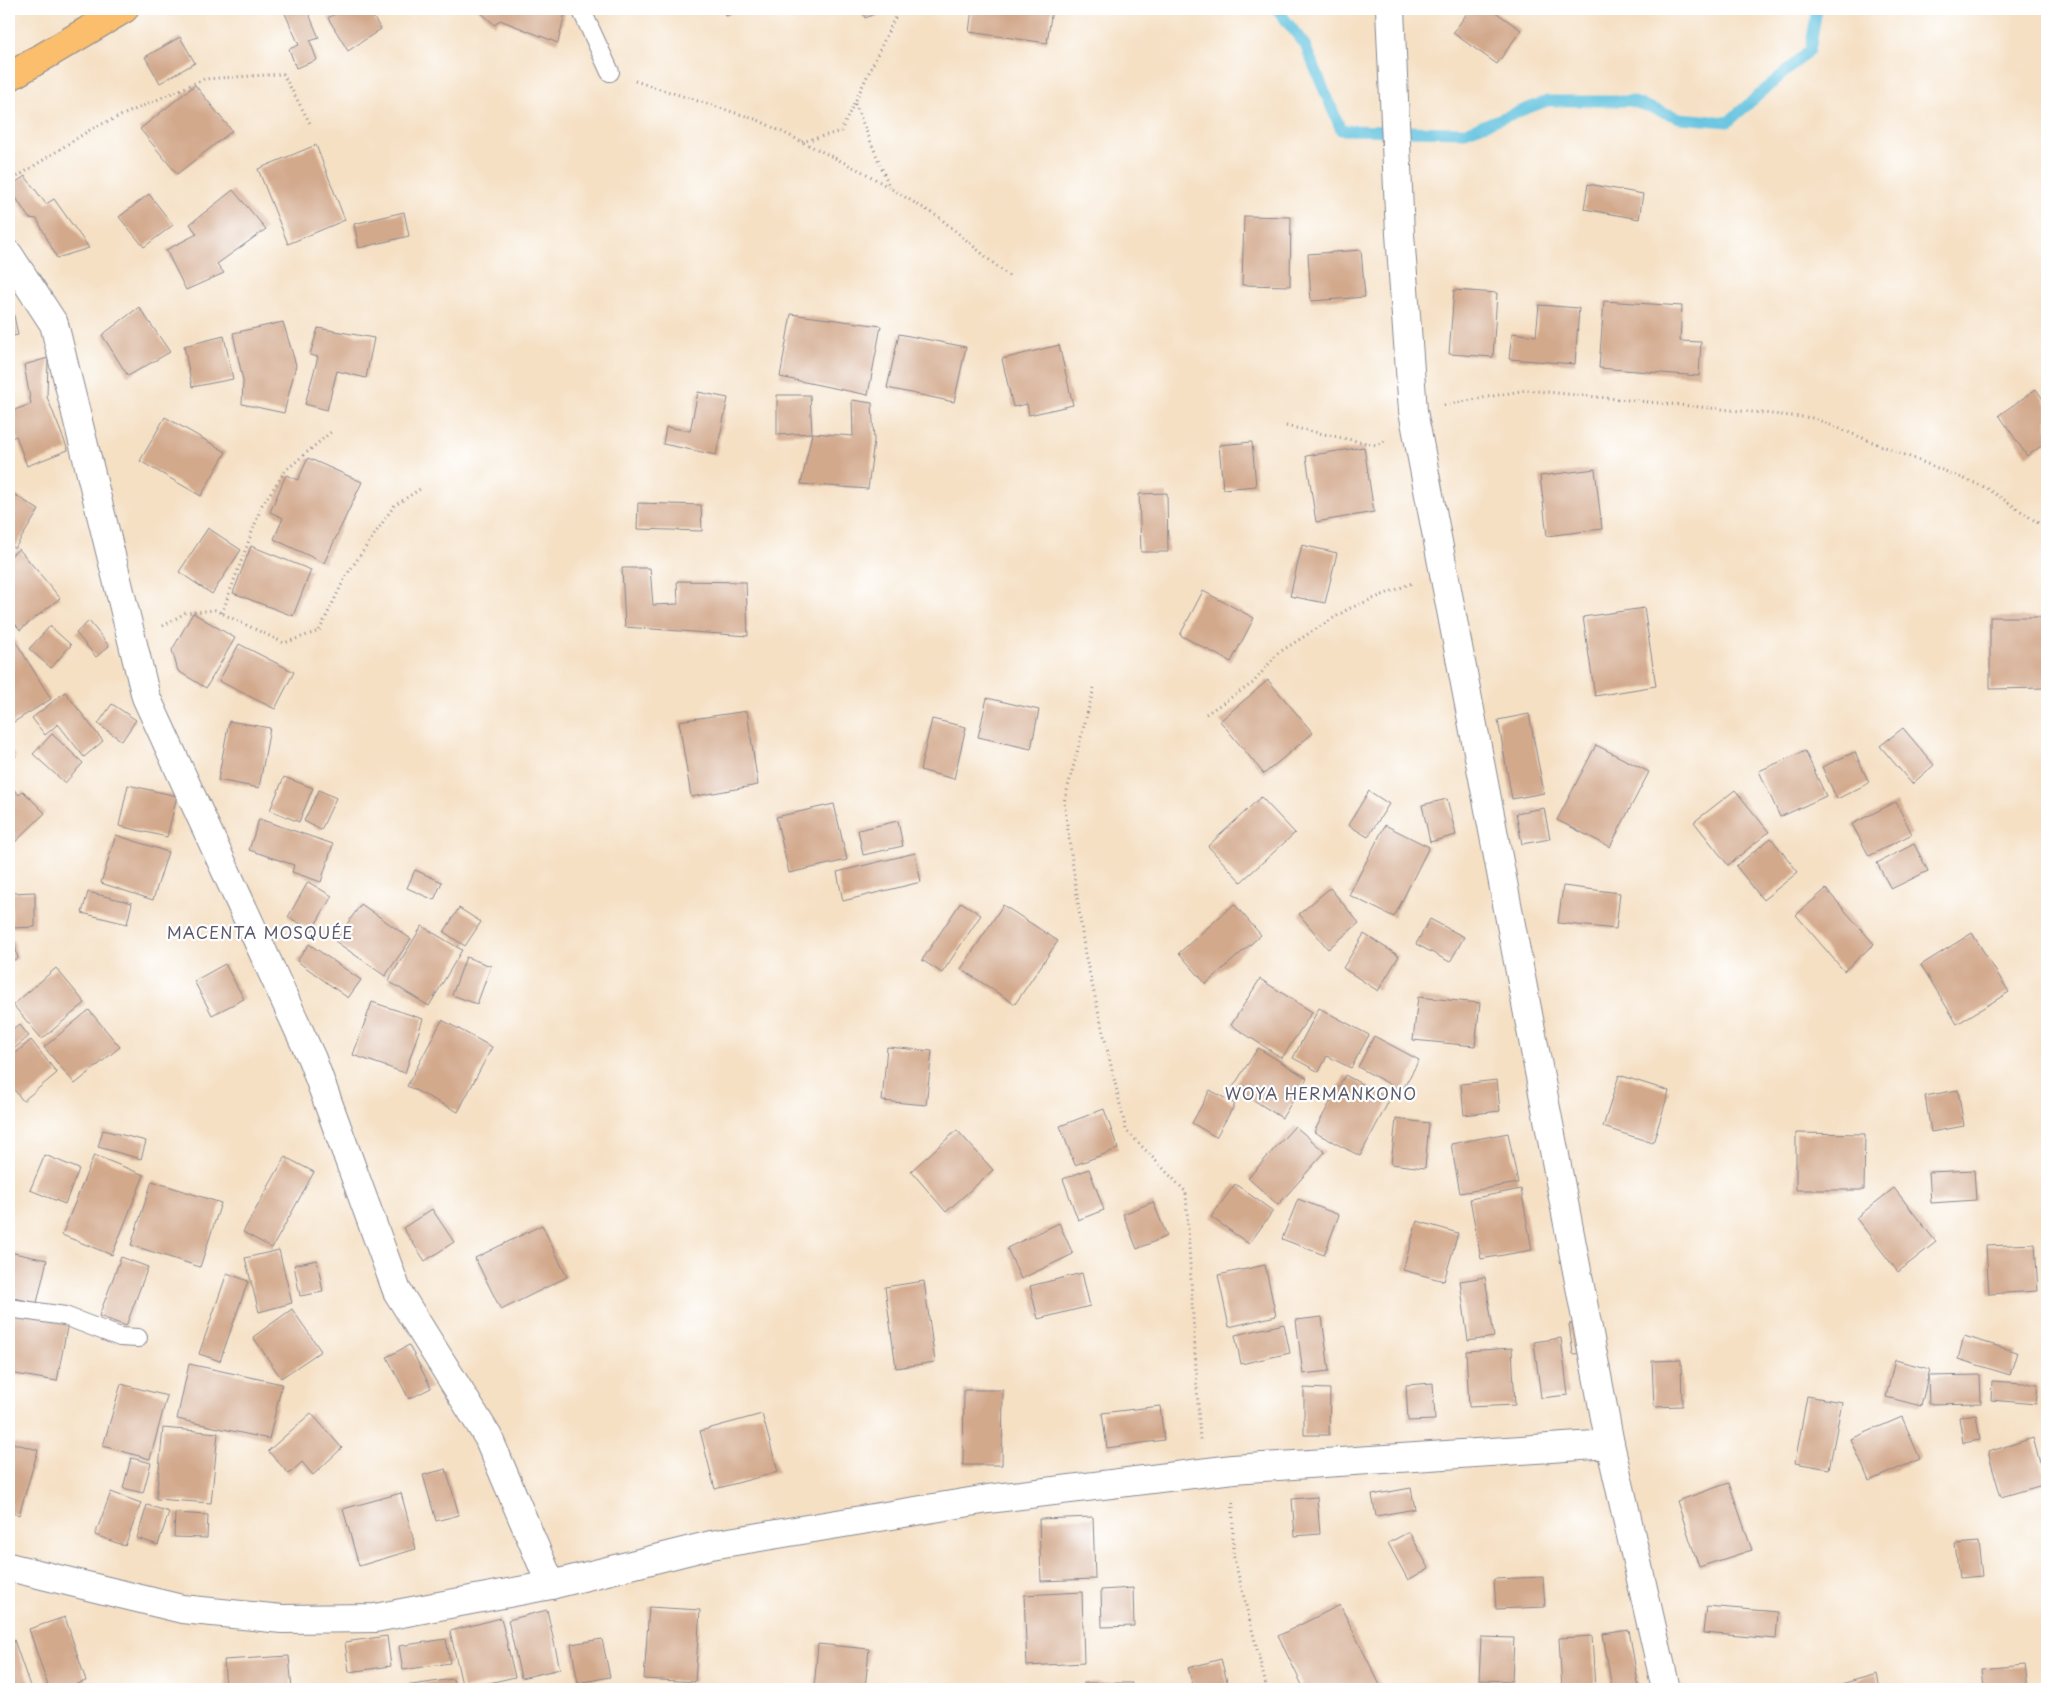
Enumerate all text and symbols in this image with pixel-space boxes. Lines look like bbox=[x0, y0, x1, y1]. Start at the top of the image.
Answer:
district label: MACENTA MOSQUÉE bbox=[167, 920, 353, 944]
district label: WOYA HERMANKONO bbox=[1225, 1081, 1417, 1105]

